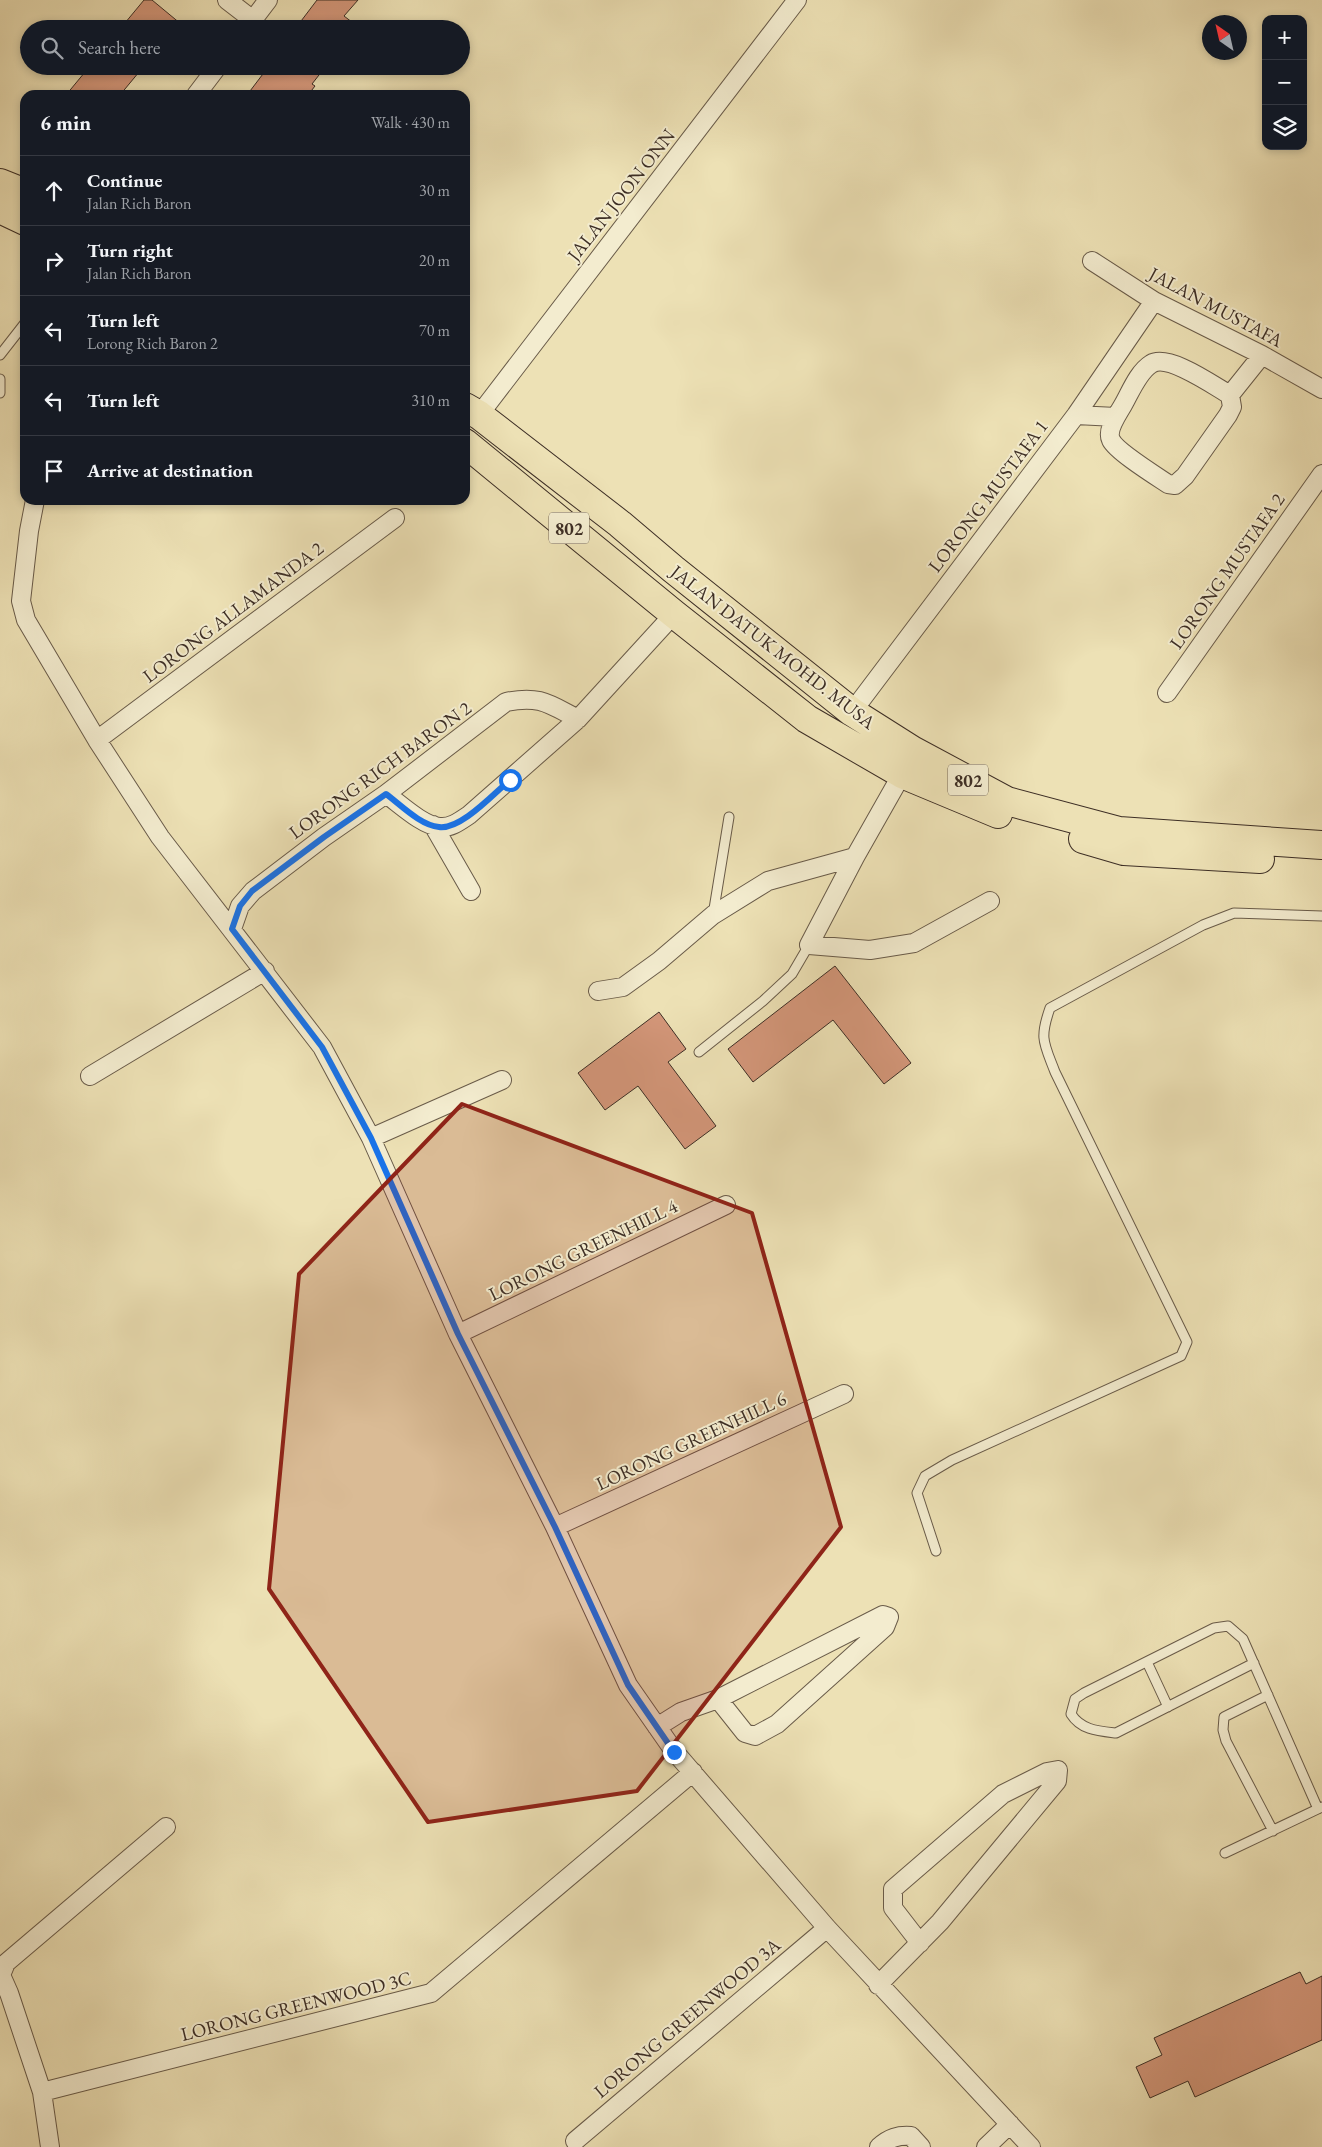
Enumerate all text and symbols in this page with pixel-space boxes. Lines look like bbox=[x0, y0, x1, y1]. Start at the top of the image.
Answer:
north arrow bbox=[1202, 15, 1247, 60]
map controls bbox=[1262, 15, 1307, 150]
button: + bbox=[1262, 15, 1307, 60]
search box bbox=[20, 20, 470, 75]
icon: search bbox=[38, 34, 66, 62]
text: Search here bbox=[78, 35, 160, 60]
button: − bbox=[1262, 60, 1307, 105]
button: layers bbox=[1262, 105, 1307, 150]
text: 6 min bbox=[40, 109, 91, 136]
text: Walk · 430 m bbox=[371, 112, 450, 133]
street label: JALAN JOON ONN bbox=[560, 124, 681, 268]
text: Continue bbox=[87, 168, 162, 193]
icon: ahead bbox=[40, 177, 68, 205]
text: 30 m bbox=[419, 180, 450, 201]
text: Jalan Rich Baron bbox=[87, 193, 191, 214]
text: Turn right bbox=[87, 238, 173, 263]
icon: right bbox=[40, 247, 68, 275]
text: 20 m bbox=[419, 250, 450, 271]
street label: JALAN MUSTAFA bbox=[1143, 260, 1288, 353]
text: Jalan Rich Baron bbox=[87, 263, 191, 284]
text: Turn left bbox=[87, 308, 159, 333]
icon: left bbox=[40, 317, 68, 345]
text: 70 m bbox=[419, 320, 450, 341]
text: Lorong Rich Baron 2 bbox=[87, 333, 218, 354]
icon: left bbox=[40, 387, 68, 415]
text: Turn left bbox=[87, 388, 159, 413]
text: 310 m bbox=[411, 390, 450, 411]
street label: LORONG MUSTAFA 1 bbox=[922, 415, 1054, 577]
icon: arrive bbox=[40, 457, 68, 485]
text: Arrive at destination bbox=[87, 458, 253, 483]
street label: LORONG MUSTAFA 2 bbox=[1164, 488, 1290, 654]
road number: 802 bbox=[549, 512, 589, 544]
street label: LORONG ALLAMANDA 2 bbox=[138, 536, 328, 688]
street label: JALAN DATUK MOHD. MUSA bbox=[664, 558, 881, 735]
street label: LORONG RICH BARON 2 bbox=[284, 695, 476, 845]
road number: 802 bbox=[948, 764, 988, 796]
route start bbox=[499, 769, 522, 792]
street label: LORONG GREENHILL 4 bbox=[484, 1193, 682, 1307]
street label: LORONG GREENHILL 6 bbox=[592, 1386, 790, 1496]
route end bbox=[663, 1741, 686, 1764]
street label: LORONG GREENWOOD 3A bbox=[588, 1932, 786, 2104]
street label: LORONG GREENWOOD 3C bbox=[178, 1965, 414, 2047]

